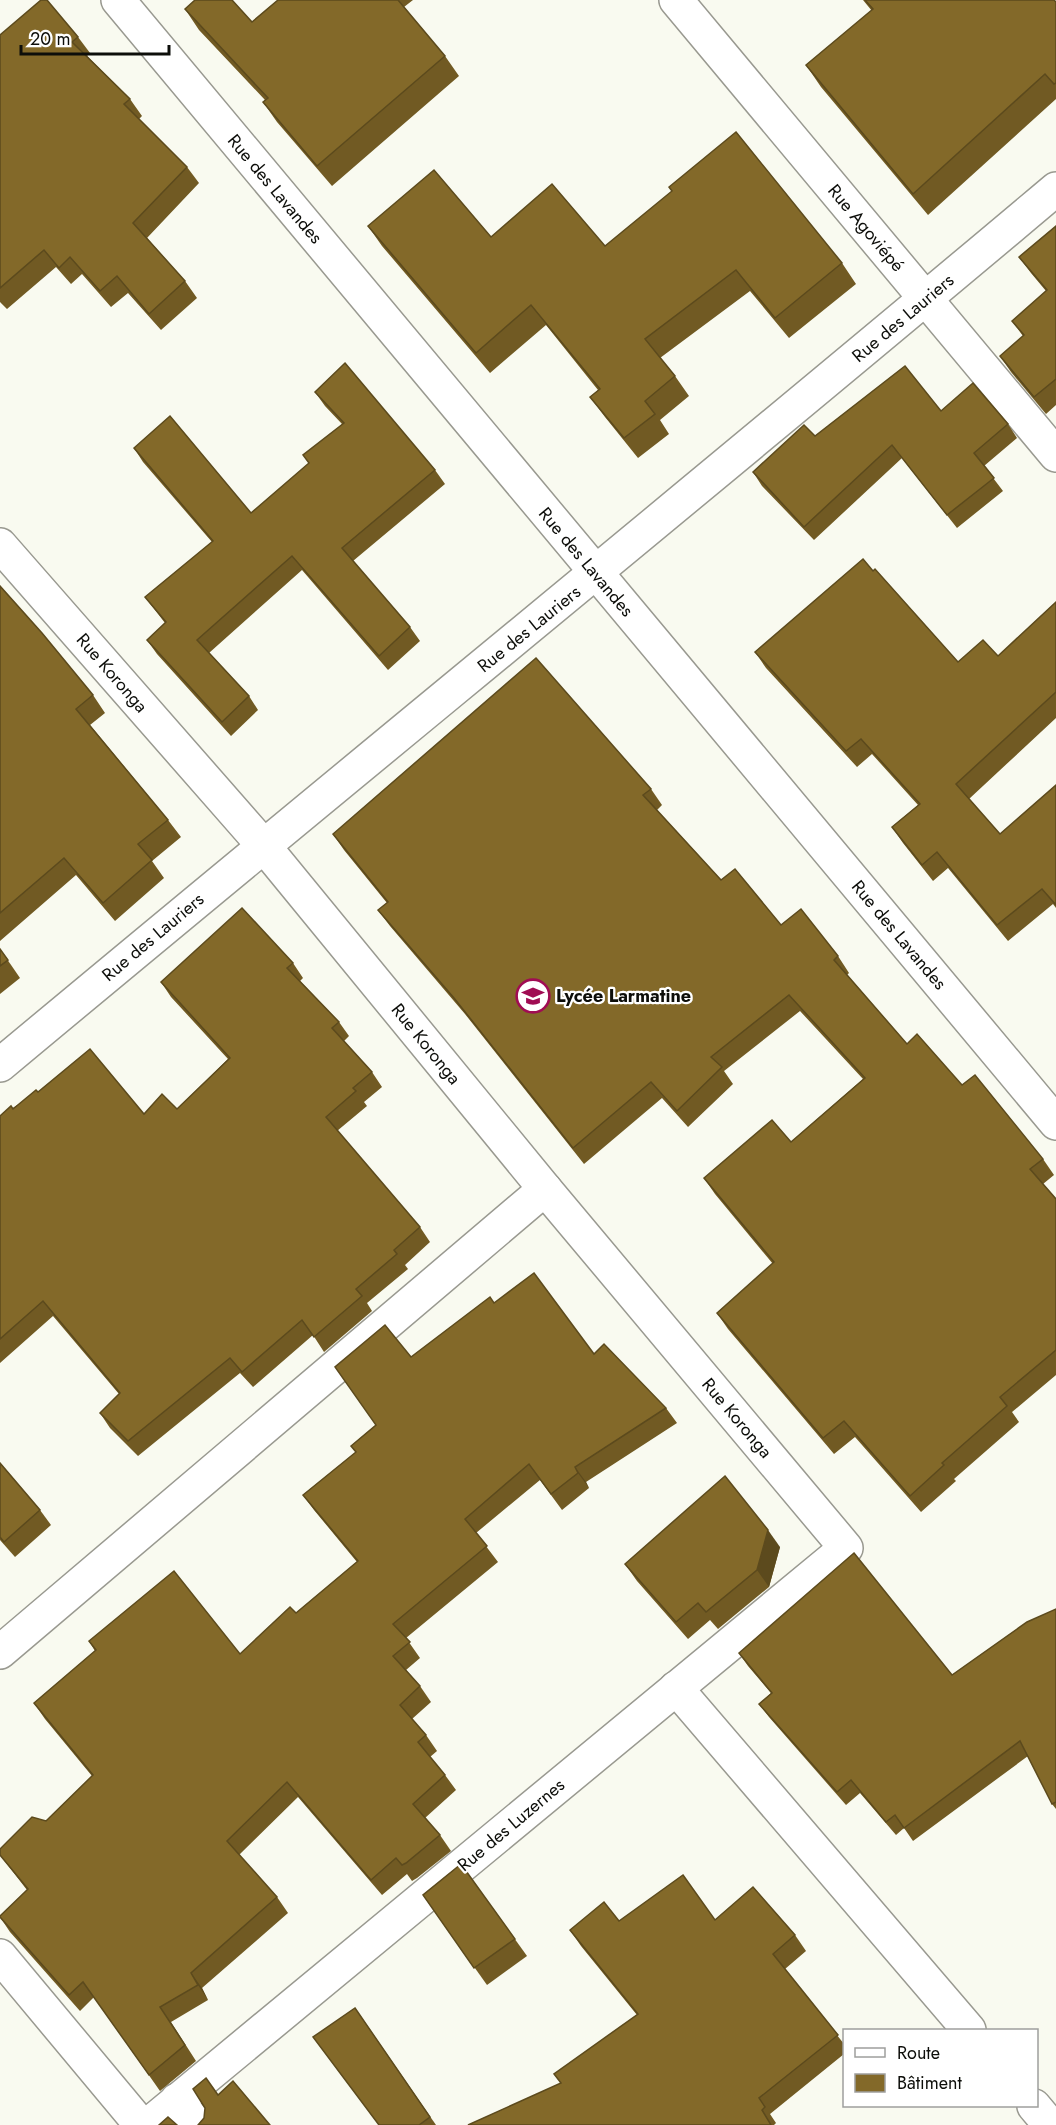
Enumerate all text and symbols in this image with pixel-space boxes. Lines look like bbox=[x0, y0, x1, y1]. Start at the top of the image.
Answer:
scale bar bbox=[21, 18, 170, 56]
text: 20 m bbox=[30, 26, 70, 52]
street label: Rue des Lavandes bbox=[221, 129, 329, 249]
street label: Rue Agoviépé bbox=[822, 179, 910, 277]
street label: Rue des Lauriers bbox=[846, 267, 960, 369]
street label: Rue des Lavandes bbox=[532, 502, 640, 622]
street label: Rue des Lauriers bbox=[472, 579, 586, 679]
street label: Rue Koronga bbox=[70, 628, 154, 718]
street label: Rue des Lavandes bbox=[845, 875, 953, 995]
street label: Rue des Lauriers bbox=[96, 886, 210, 988]
school or university icon: Lycée Larmatine bbox=[515, 978, 551, 1014]
place label: Lycée Larmatine bbox=[556, 983, 691, 1009]
street label: Rue Koronga bbox=[385, 998, 467, 1090]
street label: Rue Koronga bbox=[696, 1372, 778, 1464]
street label: Rue des Luzernes bbox=[452, 1772, 570, 1878]
legend bbox=[843, 2029, 1038, 2107]
text: Route bbox=[897, 2040, 940, 2066]
text: Bâtiment bbox=[897, 2070, 963, 2096]

